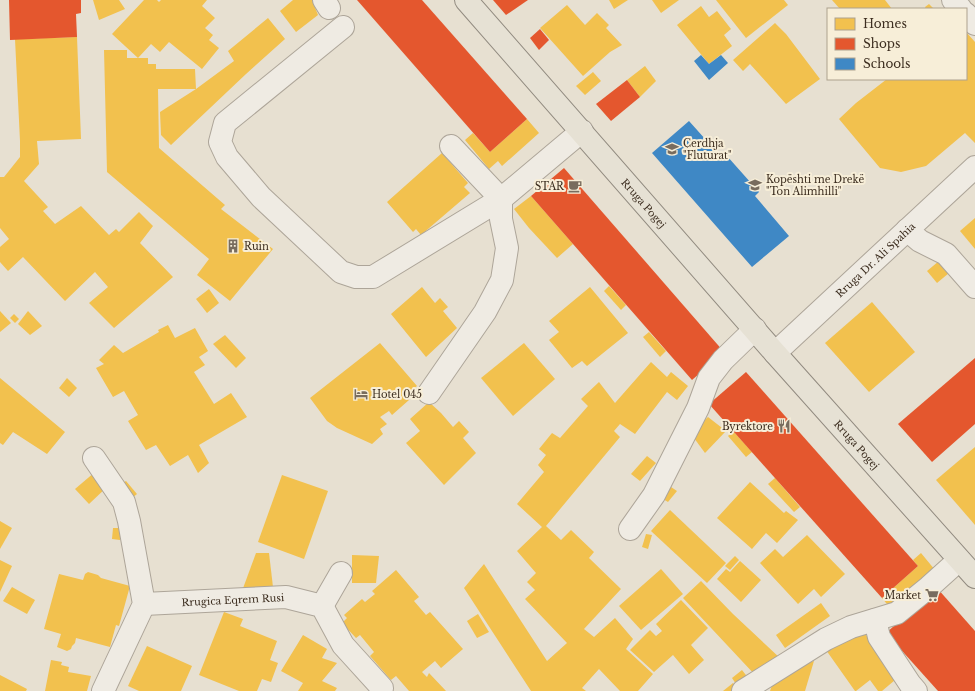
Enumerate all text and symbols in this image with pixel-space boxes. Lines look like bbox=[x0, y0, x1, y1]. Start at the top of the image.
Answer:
legend bbox=[827, 8, 967, 80]
text: Homes bbox=[863, 16, 907, 31]
text: Shops bbox=[863, 36, 900, 51]
text: Schools bbox=[863, 56, 910, 71]
place label: Çerdhja "Fluturat" bbox=[683, 137, 732, 162]
school or university icon: Çerdhja "Fluturat" bbox=[664, 141, 680, 157]
place label: Kopështi me Drekë "Ton Alimhilli" bbox=[766, 173, 864, 198]
street label: Rruga Pogej bbox=[619, 176, 669, 231]
school or university icon: Kopështi me Drekë "Ton Alimhilli" bbox=[747, 177, 763, 193]
cafe icon: STAR bbox=[567, 178, 583, 194]
place label: STAR bbox=[535, 180, 565, 193]
street label: Rruga Dr. Ali Spahia bbox=[833, 219, 918, 300]
building icon: Ruin bbox=[225, 238, 241, 254]
place label: Ruin bbox=[244, 240, 269, 253]
hotel icon: Hotel 045 bbox=[353, 386, 369, 402]
place label: Hotel 045 bbox=[372, 388, 422, 401]
street label: Rruga Pogej bbox=[831, 417, 882, 472]
restaurant icon: Byrektore bbox=[776, 418, 792, 434]
place label: Byrektore bbox=[722, 420, 773, 433]
supermarket icon: Market bbox=[924, 587, 940, 603]
place label: Market bbox=[884, 589, 921, 602]
street label: Rrugica Eqrem Rusi bbox=[181, 591, 285, 609]

